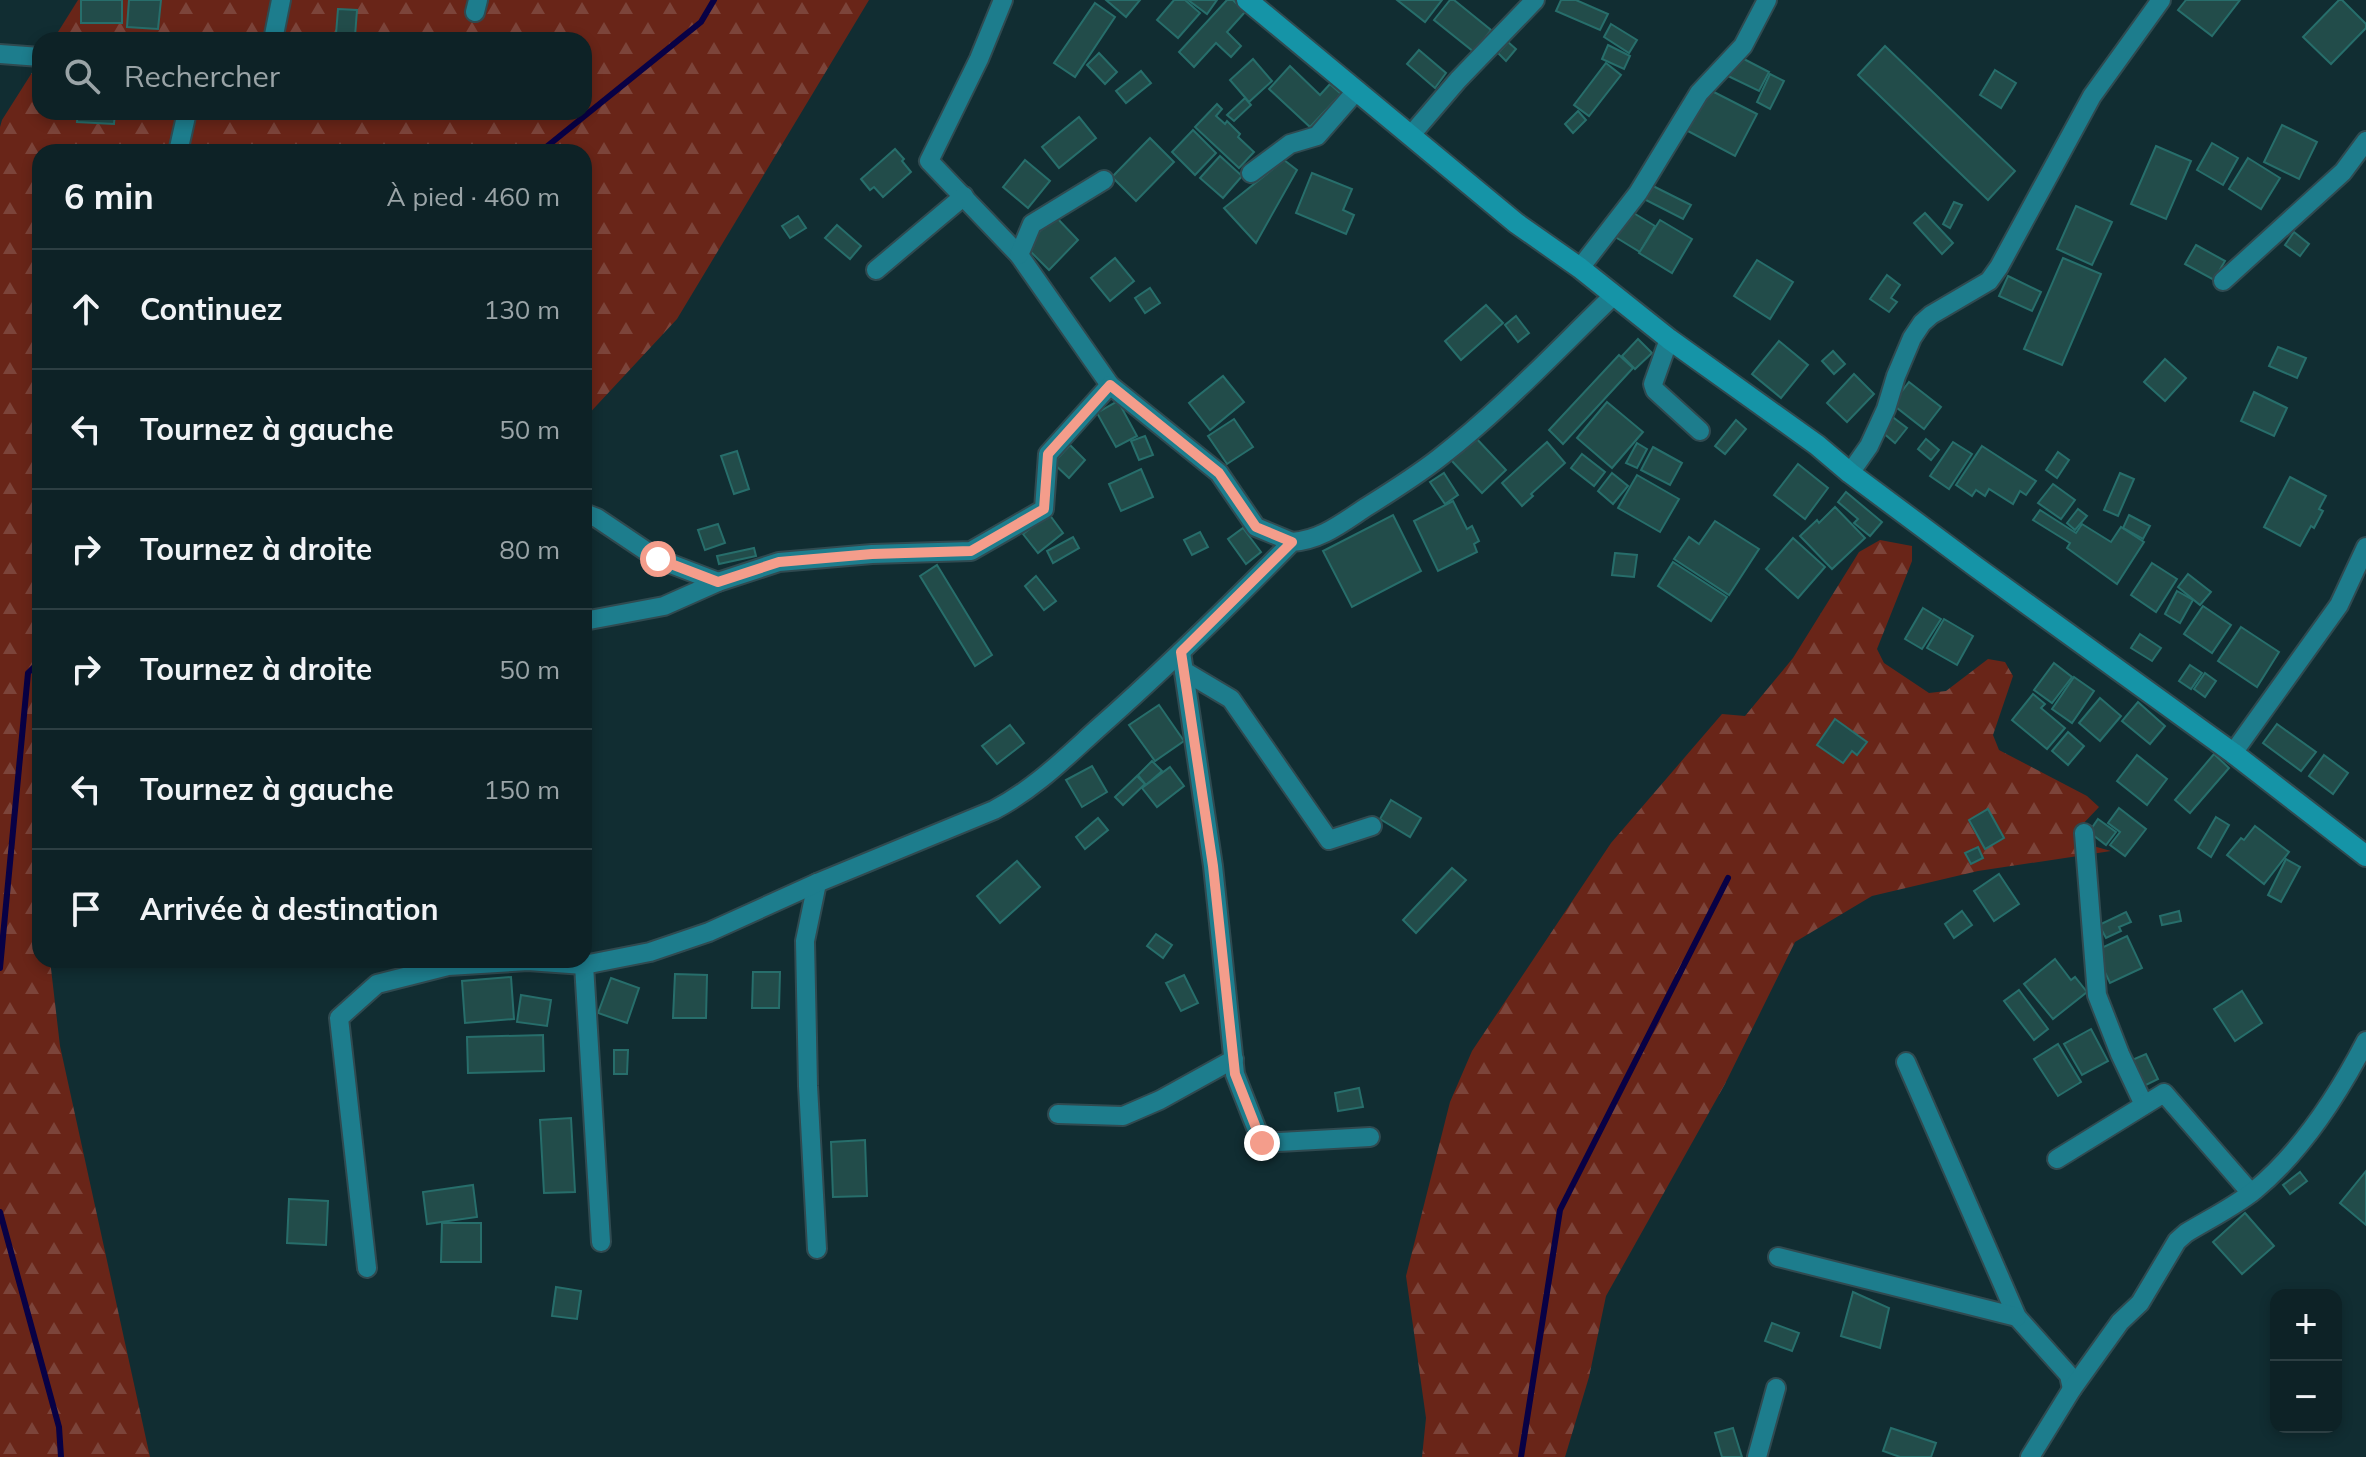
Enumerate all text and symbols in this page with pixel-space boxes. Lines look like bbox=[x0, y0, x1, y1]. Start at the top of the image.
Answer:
search box bbox=[32, 32, 592, 120]
icon: search bbox=[60, 54, 104, 98]
text: Rechercher bbox=[124, 57, 280, 95]
text: 6 min bbox=[64, 175, 154, 218]
text: À pied · 460 m bbox=[387, 180, 560, 213]
icon: ahead bbox=[64, 287, 108, 331]
text: Continuez bbox=[140, 290, 283, 328]
text: 130 m bbox=[484, 293, 560, 326]
icon: left bbox=[64, 407, 108, 451]
text: Tournez à gauche bbox=[140, 410, 394, 448]
text: 50 m bbox=[499, 413, 560, 446]
icon: right bbox=[64, 527, 108, 571]
text: Tournez à droite bbox=[140, 530, 372, 568]
text: 80 m bbox=[499, 533, 560, 566]
route start bbox=[640, 541, 676, 577]
icon: right bbox=[64, 647, 108, 691]
text: Tournez à droite bbox=[140, 650, 372, 688]
text: 50 m bbox=[499, 653, 560, 686]
icon: left bbox=[64, 767, 108, 811]
text: Tournez à gauche bbox=[140, 770, 394, 808]
text: 150 m bbox=[484, 773, 560, 806]
icon: arrive bbox=[64, 887, 108, 931]
text: Arrivée à destination bbox=[140, 890, 439, 928]
route end bbox=[1244, 1125, 1280, 1161]
map controls bbox=[2270, 1289, 2342, 1433]
button: + bbox=[2270, 1289, 2342, 1361]
button: − bbox=[2270, 1361, 2342, 1433]

